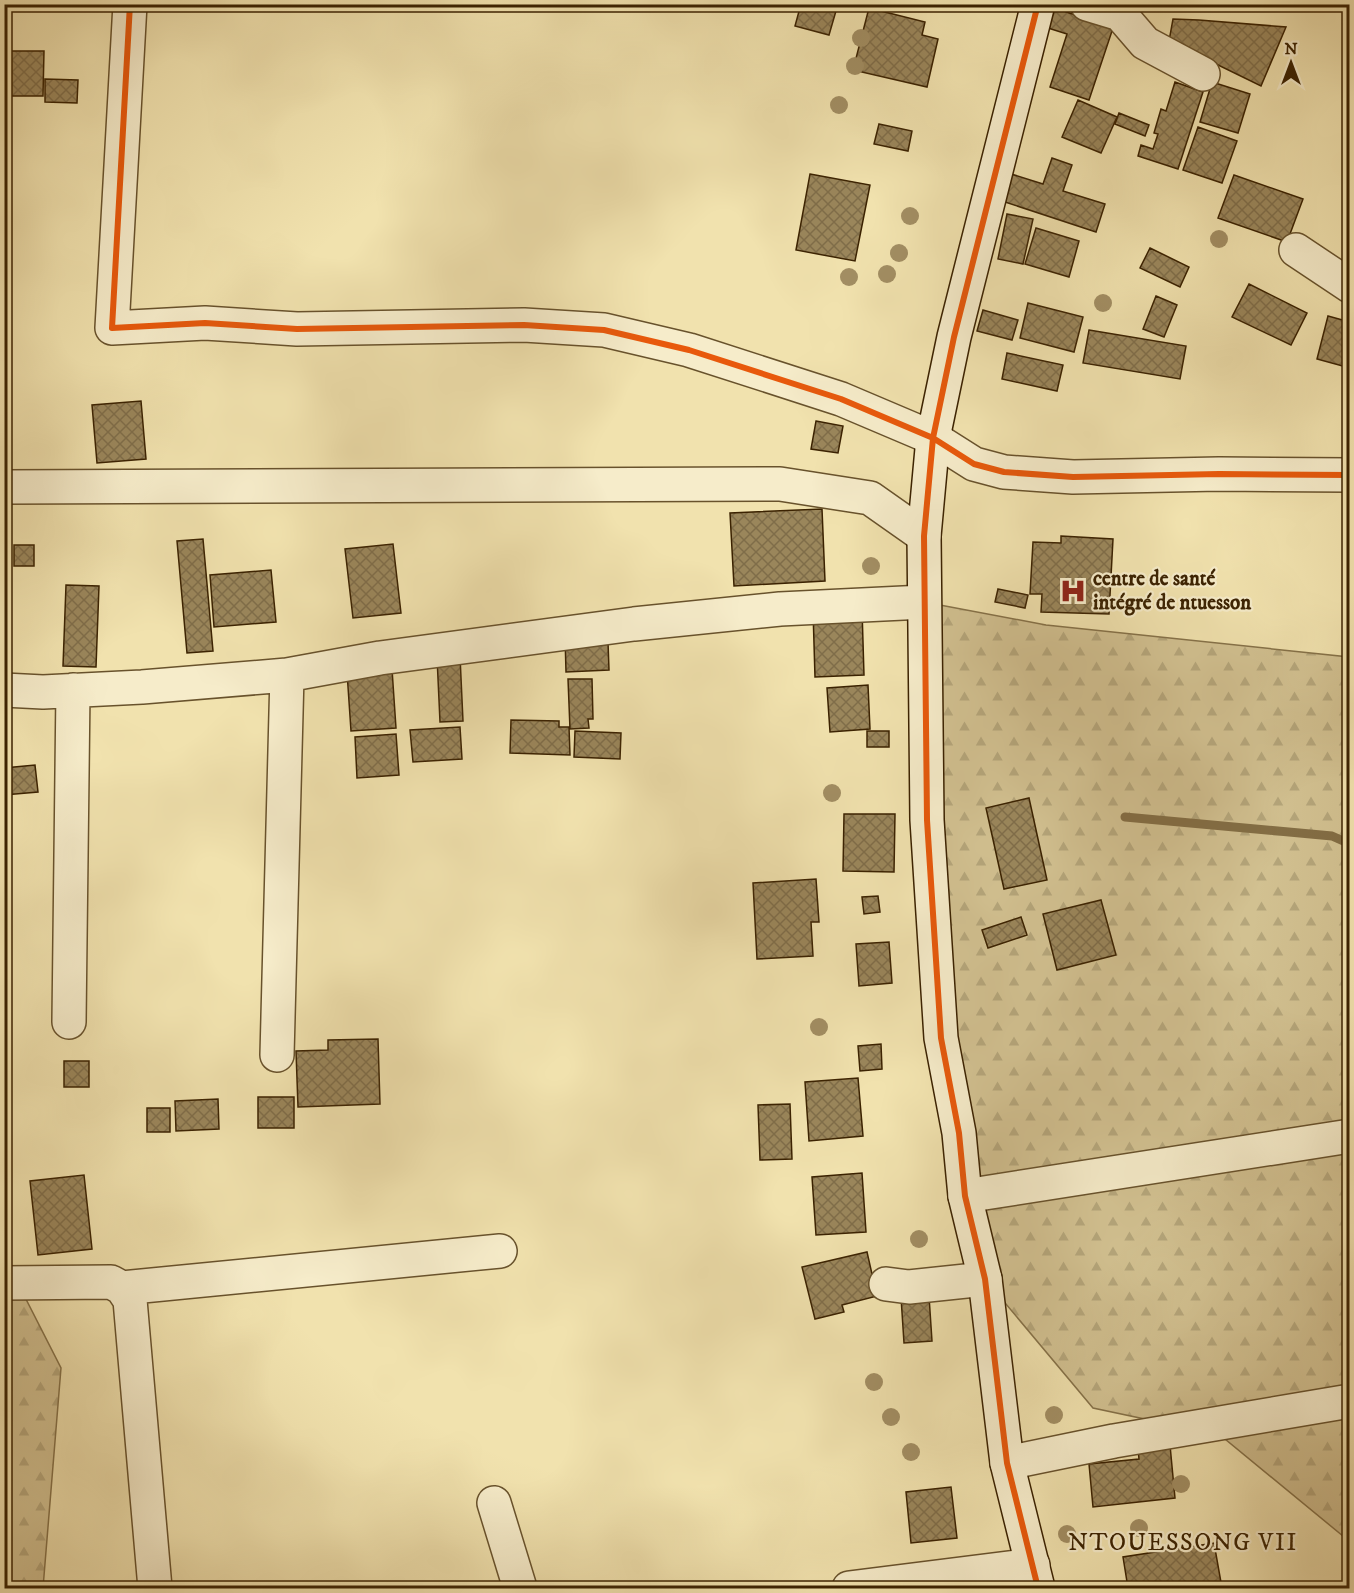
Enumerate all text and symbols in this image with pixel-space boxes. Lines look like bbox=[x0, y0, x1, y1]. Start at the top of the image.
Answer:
north arrow bbox=[1261, 33, 1321, 93]
text: N bbox=[1284, 39, 1298, 59]
place label: centre de santé intégré de ntuesson bbox=[1093, 566, 1252, 616]
hospital icon: centre de santé intégré de ntuesson bbox=[1058, 576, 1088, 606]
district label: NTOUESSONG VII bbox=[1068, 1528, 1298, 1558]

